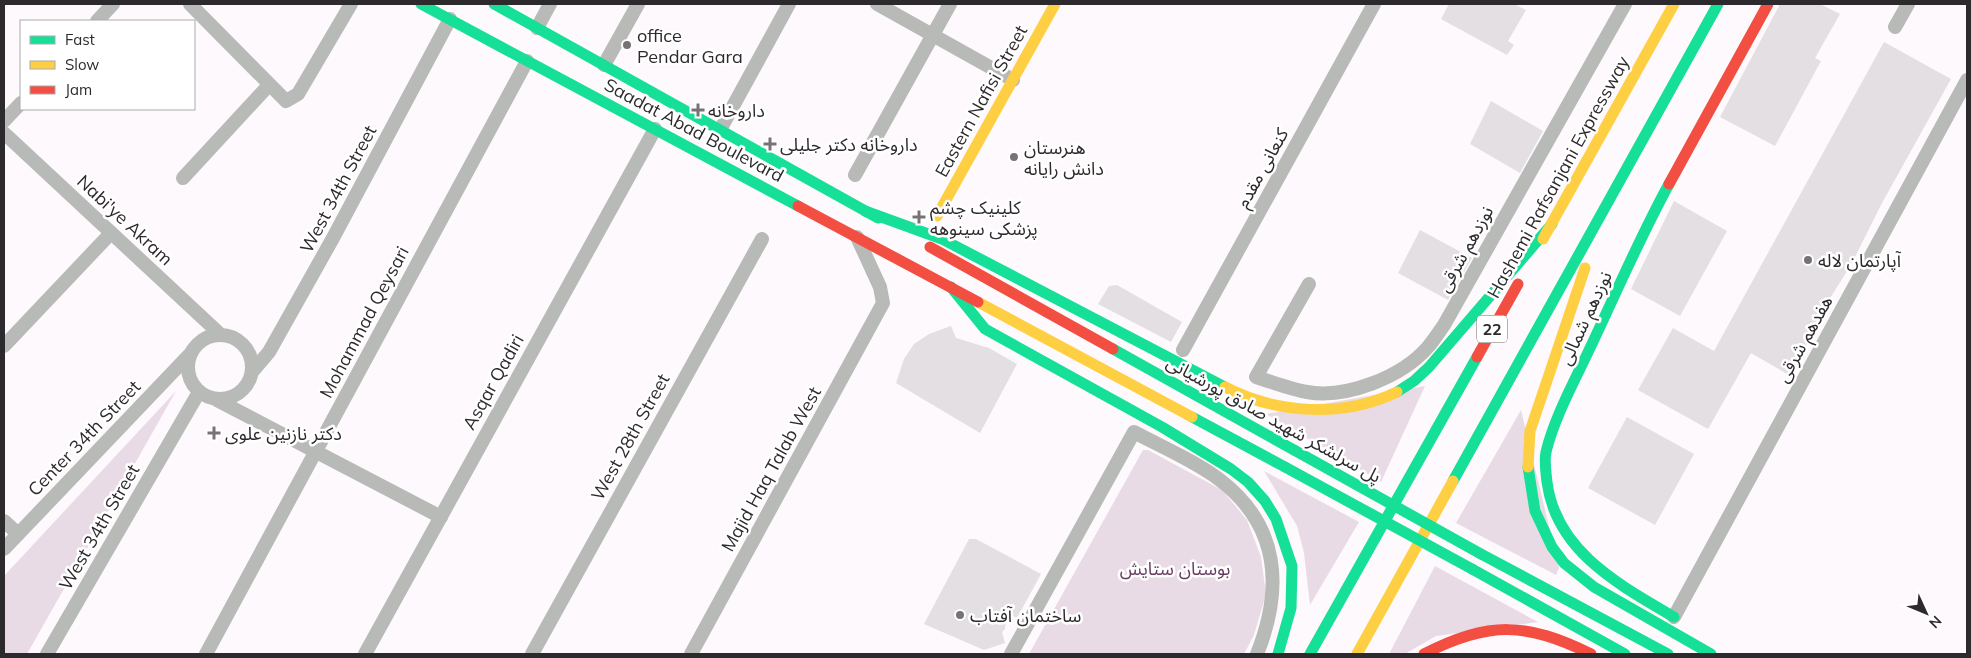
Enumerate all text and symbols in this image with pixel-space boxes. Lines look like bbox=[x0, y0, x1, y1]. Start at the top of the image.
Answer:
legend bbox=[20, 20, 195, 110]
street label: Eastern Nafisi Street bbox=[930, 21, 1032, 181]
place label: office Pendar Gara bbox=[637, 24, 743, 68]
text: Fast bbox=[65, 30, 95, 49]
marker: office Pendar Gara bbox=[621, 39, 633, 51]
street label: Hashemi Rafsanjani Expressway bbox=[1482, 51, 1635, 302]
text: Slow bbox=[65, 55, 99, 74]
street label: Saadat Abad Boulevard bbox=[600, 73, 788, 187]
text: Jam bbox=[65, 80, 92, 99]
place label: داروخانه bbox=[708, 99, 765, 122]
marker: داروخانه bbox=[692, 104, 704, 116]
street label: West 34th Street bbox=[295, 121, 381, 257]
street label: کنعانی مقدم bbox=[1231, 124, 1296, 213]
place label: داروخانه دکتر جلیلی bbox=[780, 133, 918, 156]
place label: هنرستان دانش رایانه bbox=[1024, 136, 1104, 180]
marker: داروخانه دکتر جلیلی bbox=[764, 138, 776, 150]
marker: هنرستان دانش رایانه bbox=[1008, 151, 1020, 163]
street label: Nabi'ye Akram bbox=[72, 170, 178, 270]
place label: کلینیک چشم پزشکی سینوهه bbox=[930, 196, 1038, 240]
street label: نوزدهم شرقی bbox=[1432, 202, 1500, 297]
marker: کلینیک چشم پزشکی سینوهه bbox=[912, 210, 926, 224]
street label: Mohammad Qeysari bbox=[314, 242, 414, 402]
place label: آپارتمان لاله bbox=[1818, 249, 1902, 272]
marker: آپارتمان لاله bbox=[1802, 254, 1814, 266]
street label: نوزدهم شمالی bbox=[1553, 267, 1619, 369]
street label: هفدهم شرقی bbox=[1771, 291, 1839, 388]
road number: 22 bbox=[1477, 316, 1507, 342]
street label: Asqar Qadiri bbox=[457, 330, 529, 434]
street label: پل سرلشکر شهید صادق پورشیانی bbox=[1163, 350, 1385, 488]
street label: West 28th Street bbox=[586, 370, 674, 504]
street label: Center 34th Street bbox=[23, 375, 145, 501]
street label: Majid Haq Talab West bbox=[716, 382, 826, 556]
place label: دکتر نازنین علوی bbox=[225, 422, 342, 445]
marker: دکتر نازنین علوی bbox=[207, 426, 221, 440]
street label: West 34th Street bbox=[54, 460, 144, 594]
park label: بوستان ستایش bbox=[1120, 557, 1230, 580]
north arrow bbox=[1901, 588, 1951, 638]
place label: ساختمان آفتاب bbox=[970, 604, 1081, 627]
marker: ساختمان آفتاب bbox=[954, 609, 966, 621]
text: N bbox=[1925, 612, 1945, 632]

